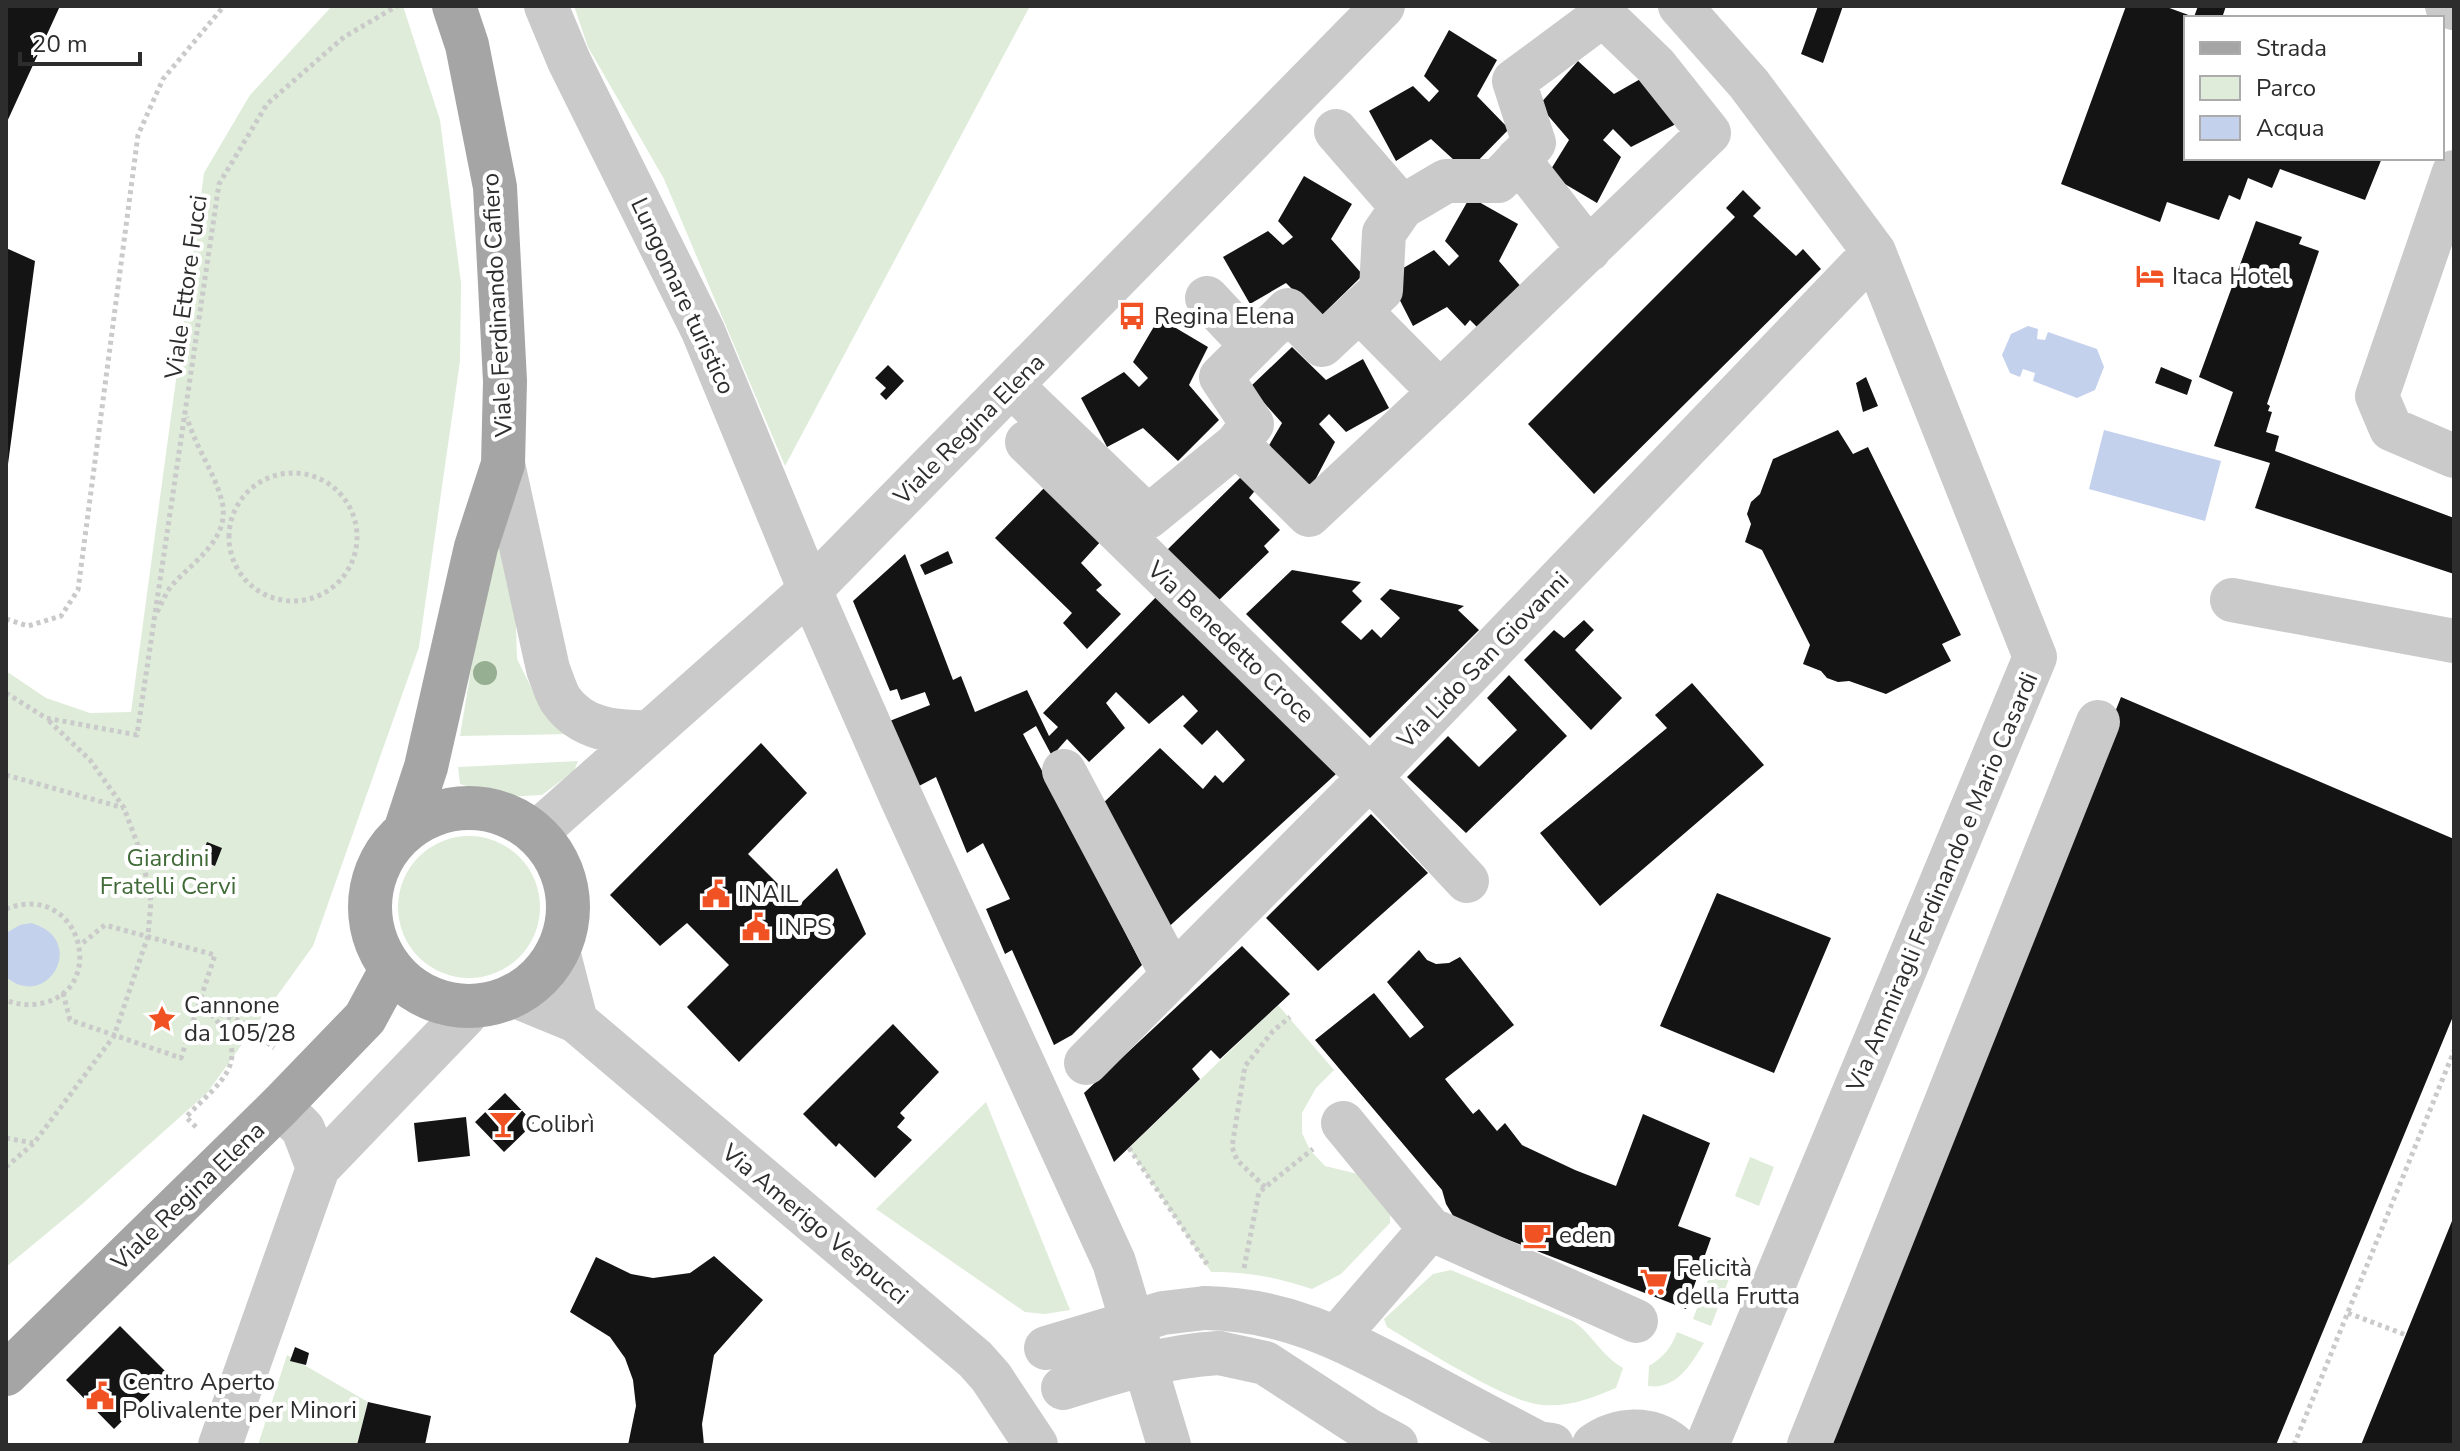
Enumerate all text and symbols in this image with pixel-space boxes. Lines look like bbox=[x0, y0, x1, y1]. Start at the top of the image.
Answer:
scale bar bbox=[20, 16, 140, 66]
legend bbox=[2184, 16, 2444, 160]
text: 20 m bbox=[32, 28, 88, 60]
text: Strada bbox=[2256, 32, 2327, 64]
text: Parco bbox=[2256, 72, 2316, 104]
text: Acqua bbox=[2256, 112, 2324, 144]
street label: Viale Ferdinando Cafiero bbox=[474, 172, 520, 439]
street label: Lungomare turistico bbox=[623, 192, 743, 400]
street label: Viale Ettore Fucci bbox=[157, 193, 215, 382]
place label: Itaca Hotel bbox=[2172, 260, 2289, 292]
hotel icon: Itaca Hotel bbox=[2135, 261, 2165, 291]
place label: Regina Elena bbox=[1154, 300, 1295, 332]
bus stop icon: Regina Elena bbox=[1117, 301, 1147, 331]
street label: Viale Regina Elena bbox=[886, 346, 1052, 512]
street label: Via Benedetto Croce bbox=[1140, 553, 1321, 730]
street label: Via Lido San Giovanni bbox=[1389, 565, 1576, 756]
street label: Via Ammiragli Ferdinando e Mario Casardi bbox=[1838, 667, 2045, 1098]
park label: Giardini Fratelli Cervi bbox=[100, 842, 236, 902]
place label: INAIL bbox=[738, 878, 799, 910]
public building icon: INAIL bbox=[701, 879, 731, 909]
place label: INPS bbox=[778, 911, 832, 943]
public building icon: INPS bbox=[741, 912, 771, 942]
place label: Cannone da 105/28 bbox=[184, 989, 296, 1049]
place icon: Cannone da 105/28 bbox=[147, 1004, 177, 1034]
place label: Colibrì bbox=[525, 1108, 594, 1140]
bar icon: Colibrì bbox=[488, 1109, 518, 1139]
street label: Viale Regina Elena bbox=[104, 1114, 272, 1278]
street label: Via Amerigo Vespucci bbox=[714, 1136, 915, 1311]
place label: eden bbox=[1559, 1219, 1612, 1251]
cafe icon: eden bbox=[1522, 1220, 1552, 1250]
place label: Felicità della Frutta bbox=[1676, 1252, 1800, 1312]
supermarket icon: Felicità della Frutta bbox=[1639, 1267, 1669, 1297]
place label: Centro Aperto Polivalente per Minori bbox=[122, 1366, 357, 1426]
public building icon: Centro Aperto Polivalente per Minori bbox=[85, 1381, 115, 1411]

